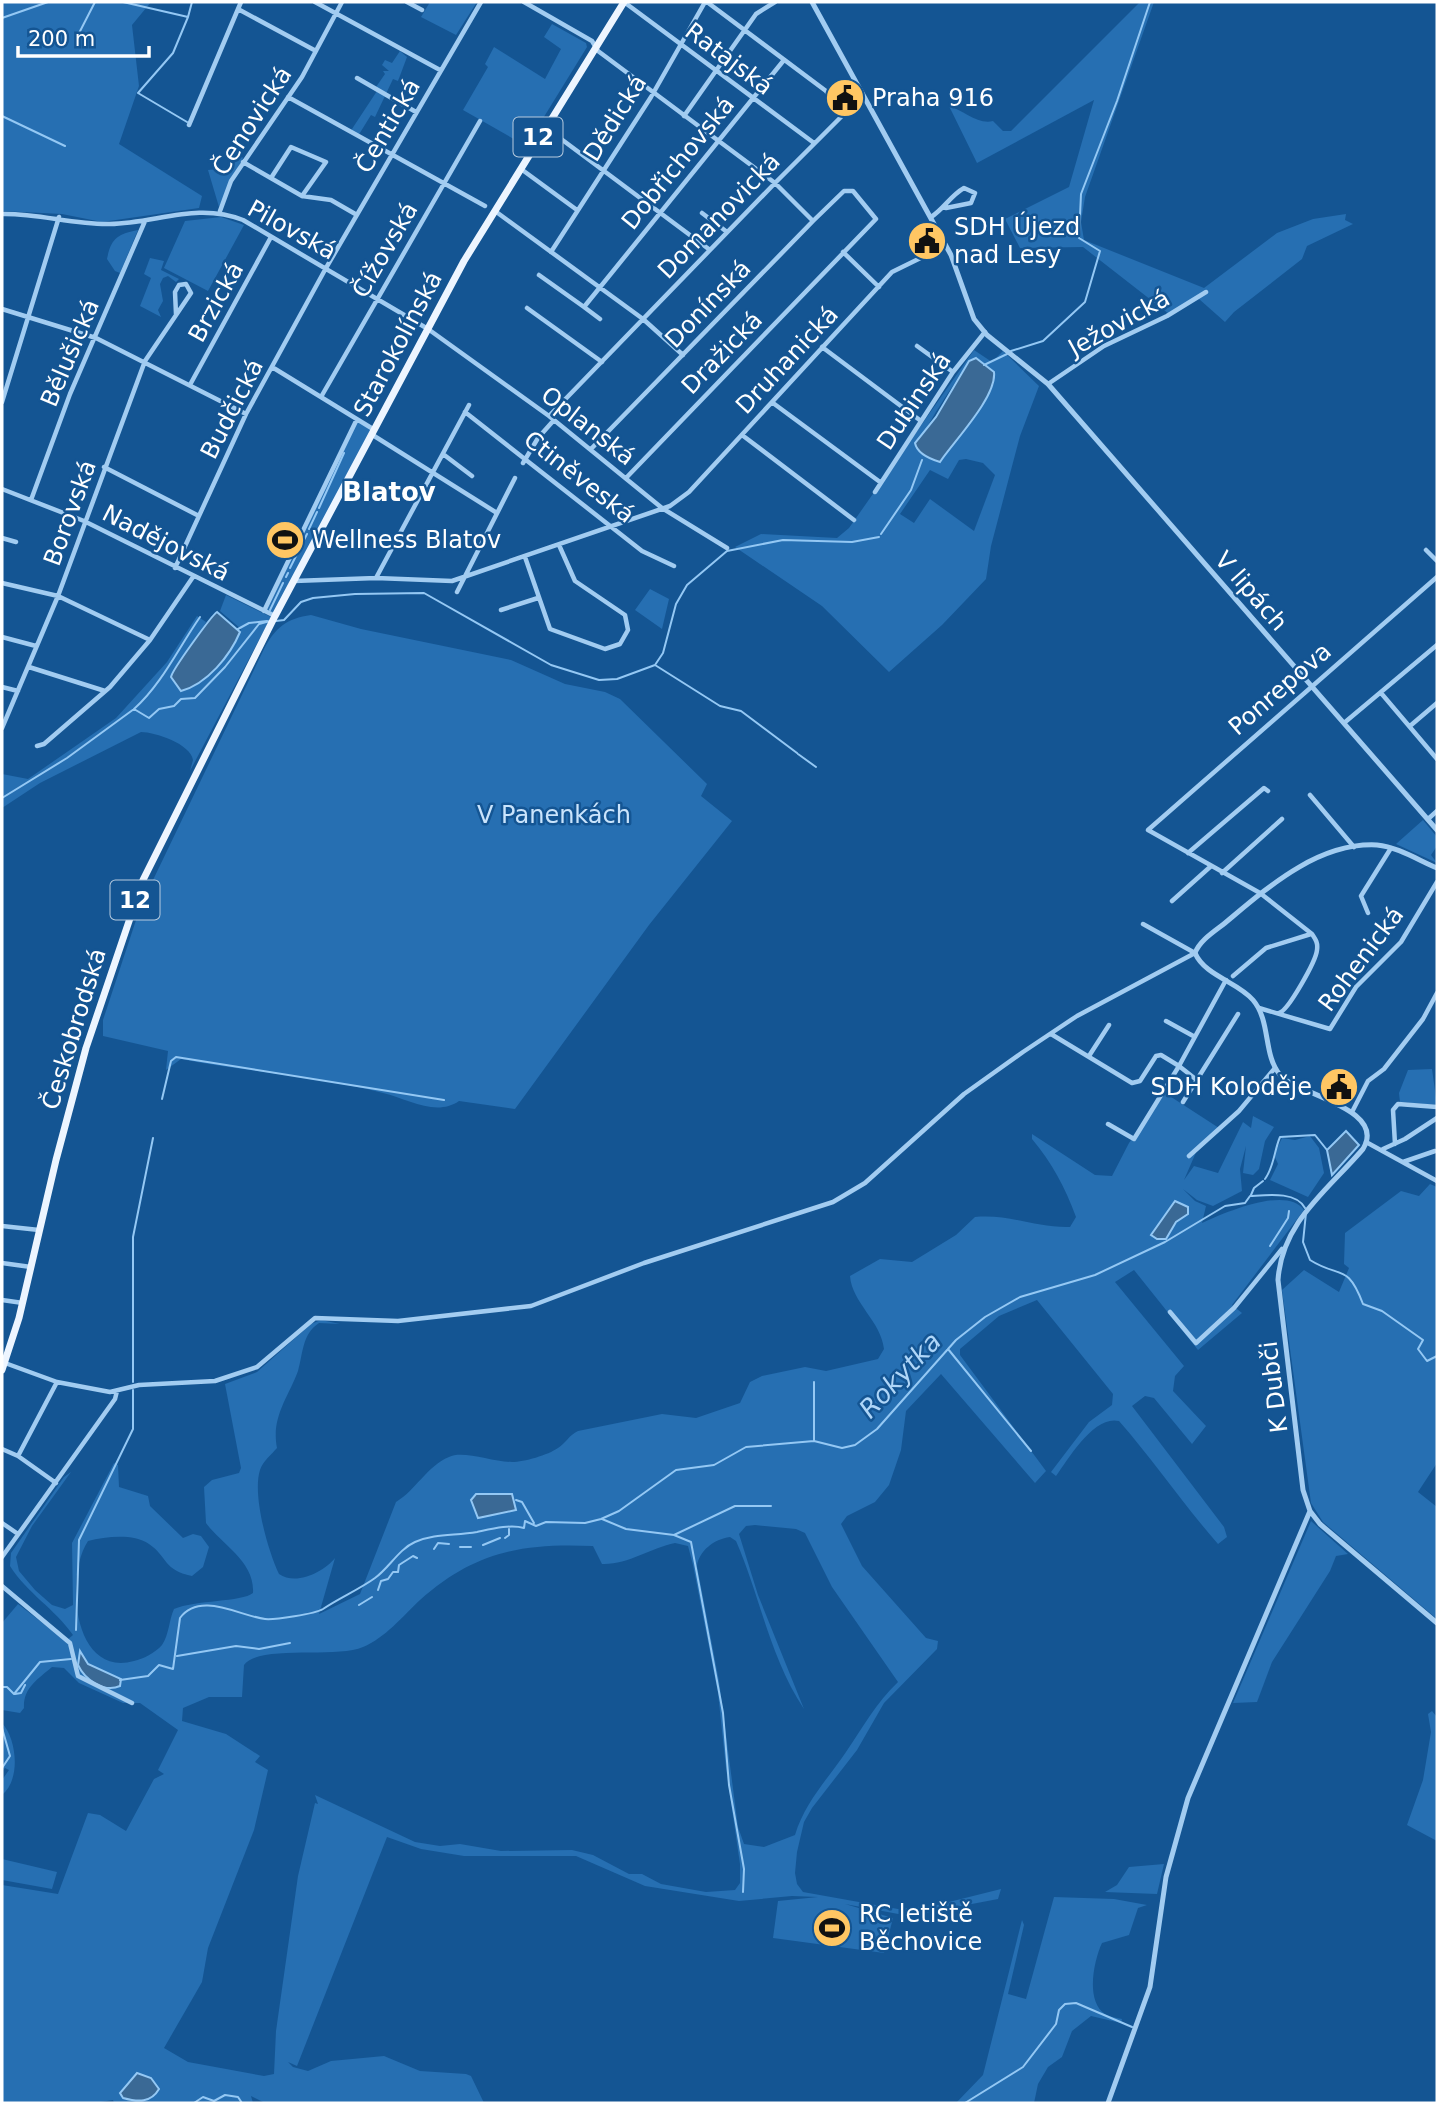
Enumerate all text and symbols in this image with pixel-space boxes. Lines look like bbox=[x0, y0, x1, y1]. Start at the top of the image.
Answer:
scale bar bbox=[18, 14, 149, 58]
street label: Ratajská bbox=[680, 17, 778, 101]
text: 200 m bbox=[28, 27, 95, 51]
street label: Čenovická bbox=[205, 60, 297, 180]
street label: Dědická bbox=[578, 70, 652, 166]
street label: Čentická bbox=[348, 73, 426, 178]
public building icon: Praha 916 bbox=[824, 77, 866, 119]
place label: Praha 916 bbox=[872, 84, 994, 112]
street label: Dobřichovská bbox=[616, 91, 740, 235]
road number: 12 bbox=[514, 118, 562, 156]
street label: Domanovická bbox=[652, 148, 786, 284]
street label: Pilovská bbox=[243, 194, 341, 266]
street label: Čížovská bbox=[345, 196, 424, 303]
place label: SDH Újezd nad Lesy bbox=[954, 211, 1080, 269]
public building icon: SDH Újezd nad Lesy bbox=[906, 220, 948, 262]
street label: Donínská bbox=[659, 254, 757, 354]
street label: Brzická bbox=[183, 257, 249, 347]
street label: Starokolínská bbox=[348, 267, 448, 421]
street label: Ježovická bbox=[1062, 284, 1174, 363]
street label: Bělušická bbox=[35, 295, 105, 411]
street label: Druhanická bbox=[730, 300, 844, 420]
street label: Dražická bbox=[676, 306, 768, 400]
street label: Dubinská bbox=[871, 347, 957, 455]
street label: Budčická bbox=[195, 354, 269, 464]
street label: Oplanská bbox=[535, 381, 641, 471]
street label: Ctiněveská bbox=[518, 425, 640, 529]
street label: Borovská bbox=[38, 456, 102, 570]
district label: Blatov bbox=[342, 477, 436, 507]
street label: Nadějovská bbox=[98, 499, 234, 587]
sports icon: Wellness Blatov bbox=[264, 519, 306, 561]
place label: Wellness Blatov bbox=[312, 526, 501, 554]
street label: V lipách bbox=[1209, 546, 1293, 636]
street label: Ponrepova bbox=[1223, 637, 1337, 741]
park label: V Panenkách bbox=[477, 801, 631, 829]
road number: 12 bbox=[110, 880, 160, 920]
street label: Rohenická bbox=[1313, 901, 1409, 1017]
street label: Českobrodská bbox=[34, 945, 112, 1113]
public building icon: SDH Koloděje bbox=[1318, 1066, 1360, 1108]
place label: SDH Koloděje bbox=[1151, 1073, 1312, 1101]
water label: Rokytka bbox=[853, 1326, 947, 1424]
street label: K Dubči bbox=[1254, 1340, 1294, 1434]
place label: RC letiště Běchovice bbox=[859, 1900, 982, 1956]
sports icon: RC letiště Běchovice bbox=[811, 1907, 853, 1949]

